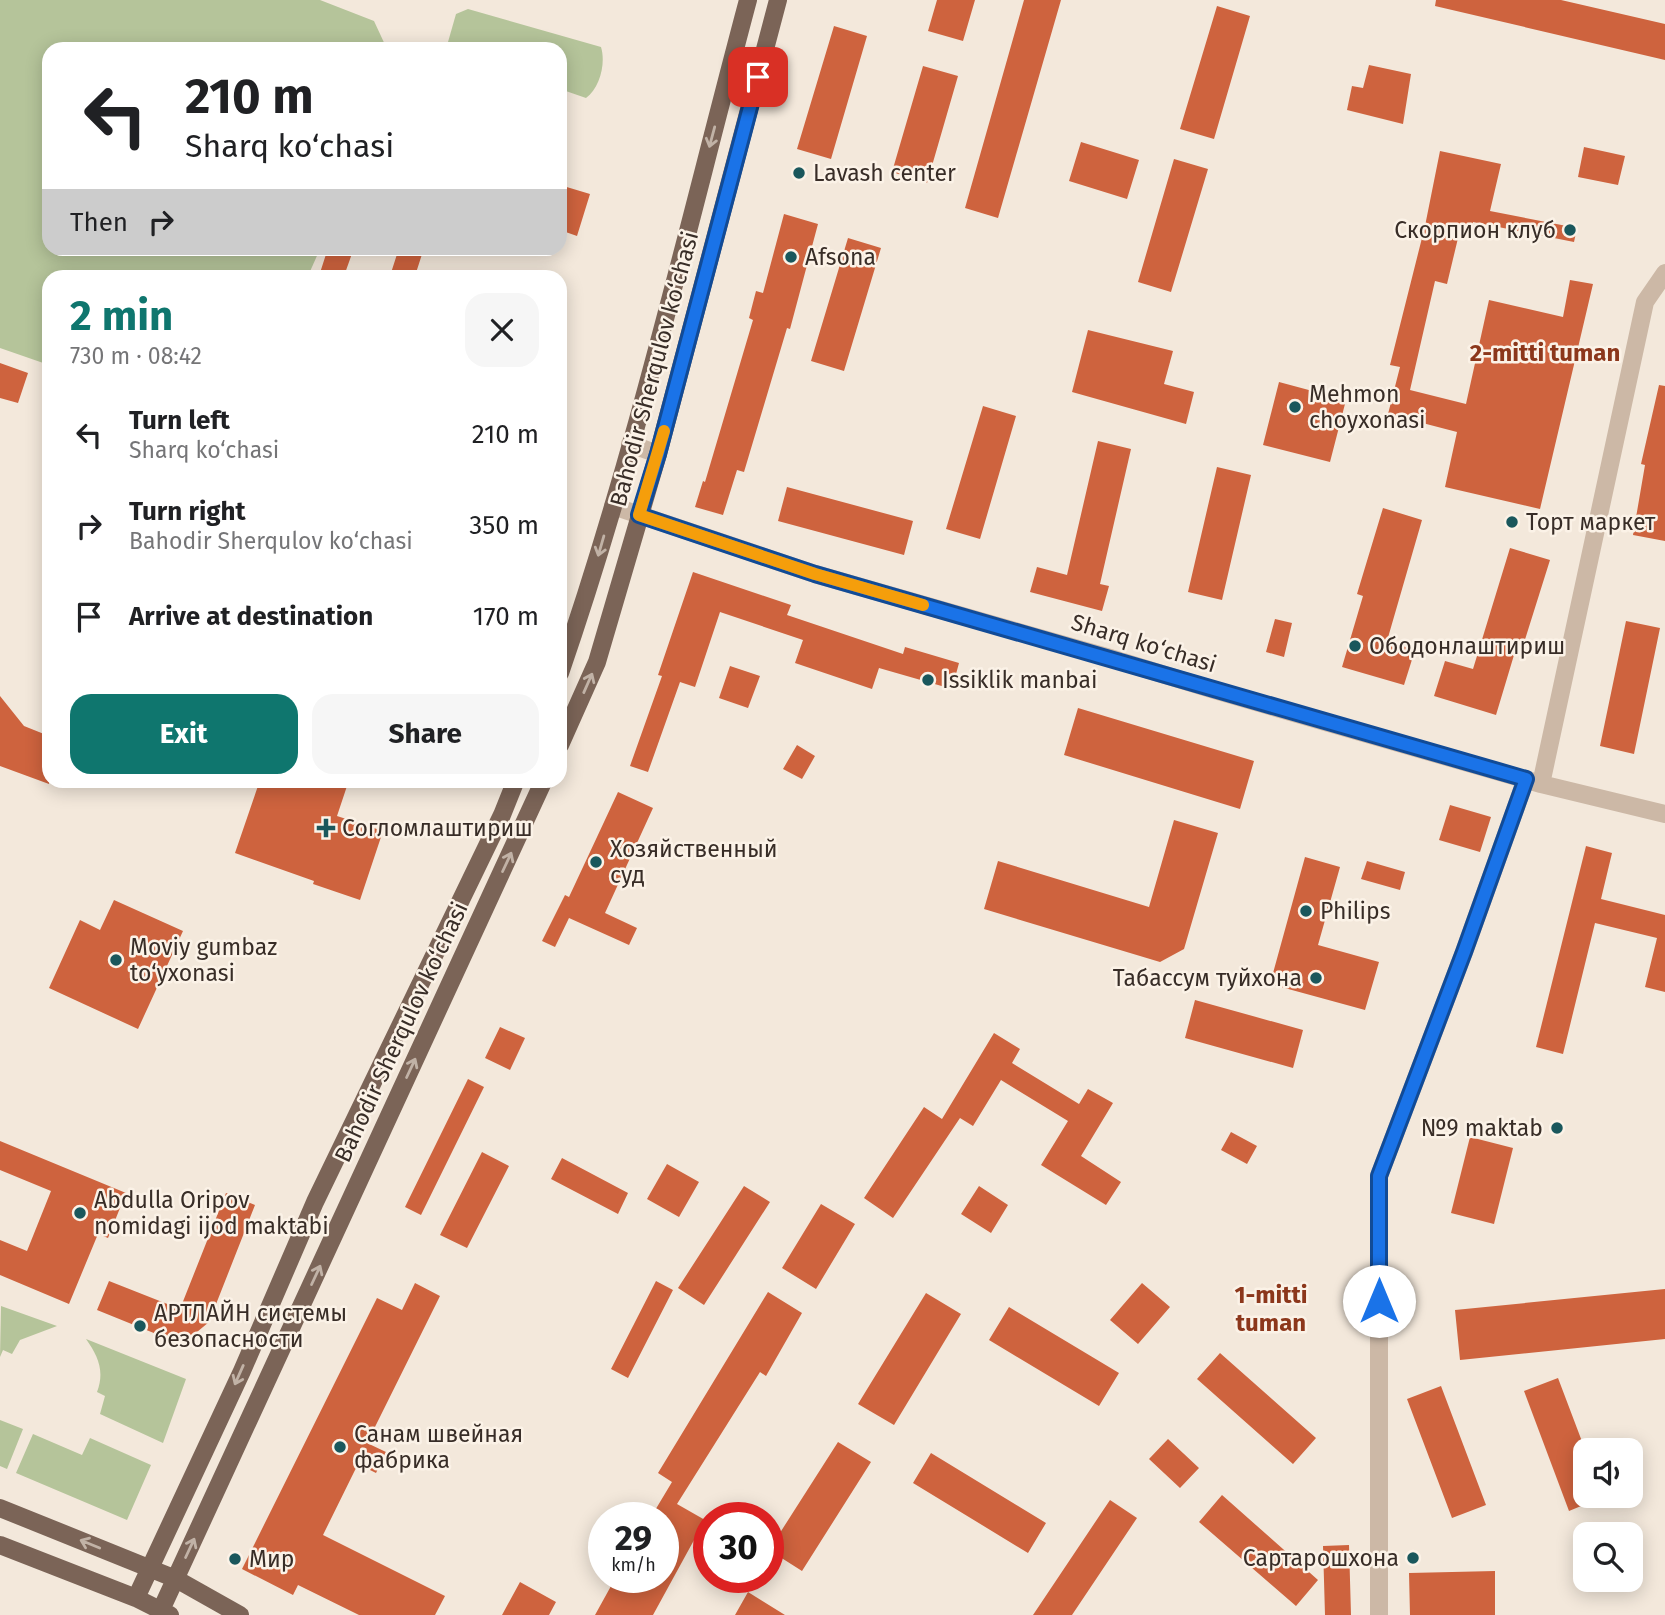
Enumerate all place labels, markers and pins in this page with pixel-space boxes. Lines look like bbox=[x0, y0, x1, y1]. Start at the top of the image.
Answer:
pin bbox=[728, 47, 788, 107]
place label: Lavash center bbox=[813, 159, 956, 187]
marker: Lavash center bbox=[791, 165, 807, 181]
place label: Скорпион клуб bbox=[1394, 216, 1556, 244]
marker: Скорпион клуб bbox=[1562, 222, 1578, 238]
place label: Afsona bbox=[805, 243, 876, 271]
marker: Afsona bbox=[783, 249, 799, 265]
place label: Mehmon choyxonasi bbox=[1309, 380, 1426, 434]
marker: Mehmon choyxonasi bbox=[1287, 399, 1303, 415]
place label: Торт маркет bbox=[1526, 508, 1656, 536]
marker: Торт маркет bbox=[1504, 514, 1520, 530]
place label: Ободонлаштириш bbox=[1369, 632, 1565, 660]
marker: Ободонлаштириш bbox=[1347, 638, 1363, 654]
place label: Issiklik manbai bbox=[942, 666, 1098, 694]
marker: Issiklik manbai bbox=[920, 672, 936, 688]
place label: Согломлаштириш bbox=[342, 814, 533, 842]
marker: Согломлаштириш bbox=[316, 818, 336, 838]
place label: Хозяйственный суд bbox=[610, 835, 778, 889]
marker: Хозяйственный суд bbox=[588, 854, 604, 870]
place label: Philips bbox=[1320, 897, 1391, 925]
marker: Philips bbox=[1298, 903, 1314, 919]
place label: Moviy gumbaz to‘yxonasi bbox=[130, 933, 277, 987]
marker: Moviy gumbaz to‘yxonasi bbox=[108, 952, 124, 968]
place label: Табассум туйхона bbox=[1113, 964, 1302, 992]
marker: Табассум туйхона bbox=[1308, 970, 1324, 986]
place label: №9 maktab bbox=[1421, 1114, 1543, 1142]
marker: №9 maktab bbox=[1549, 1120, 1565, 1136]
place label: Abdulla Oripov nomidagi ijod maktabi bbox=[94, 1186, 329, 1240]
marker: Abdulla Oripov nomidagi ijod maktabi bbox=[72, 1205, 88, 1221]
place label: АРТЛАЙН системы безопасности bbox=[154, 1299, 347, 1353]
marker: АРТЛАЙН системы безопасности bbox=[132, 1318, 148, 1334]
place label: Санам швейная фабрика bbox=[354, 1420, 523, 1474]
marker: Санам швейная фабрика bbox=[332, 1439, 348, 1455]
place label: Сартарошхона bbox=[1243, 1544, 1399, 1572]
place label: Мир bbox=[249, 1545, 294, 1573]
marker: Сартарошхона bbox=[1405, 1550, 1421, 1566]
marker: Мир bbox=[227, 1551, 243, 1567]

